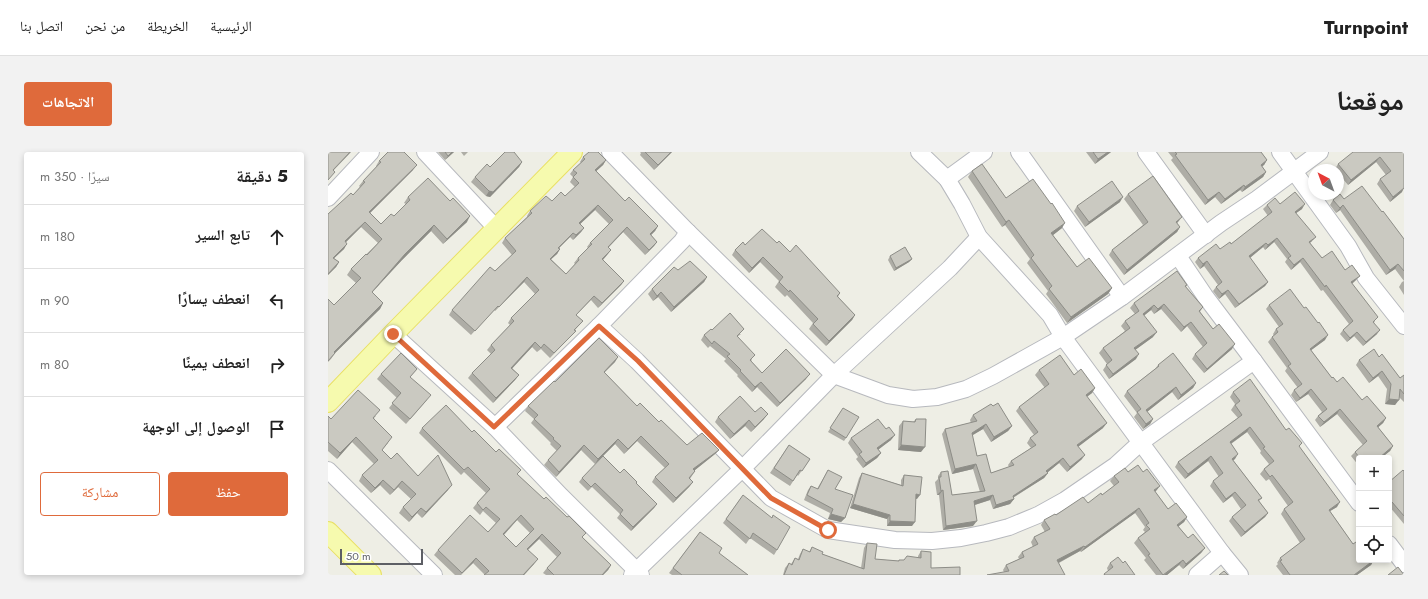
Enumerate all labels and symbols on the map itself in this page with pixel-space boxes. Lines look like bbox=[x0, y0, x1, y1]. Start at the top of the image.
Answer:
north arrow bbox=[1308, 164, 1344, 200]
route end bbox=[384, 325, 402, 343]
route start bbox=[819, 521, 837, 539]
scale bar bbox=[340, 547, 423, 566]

